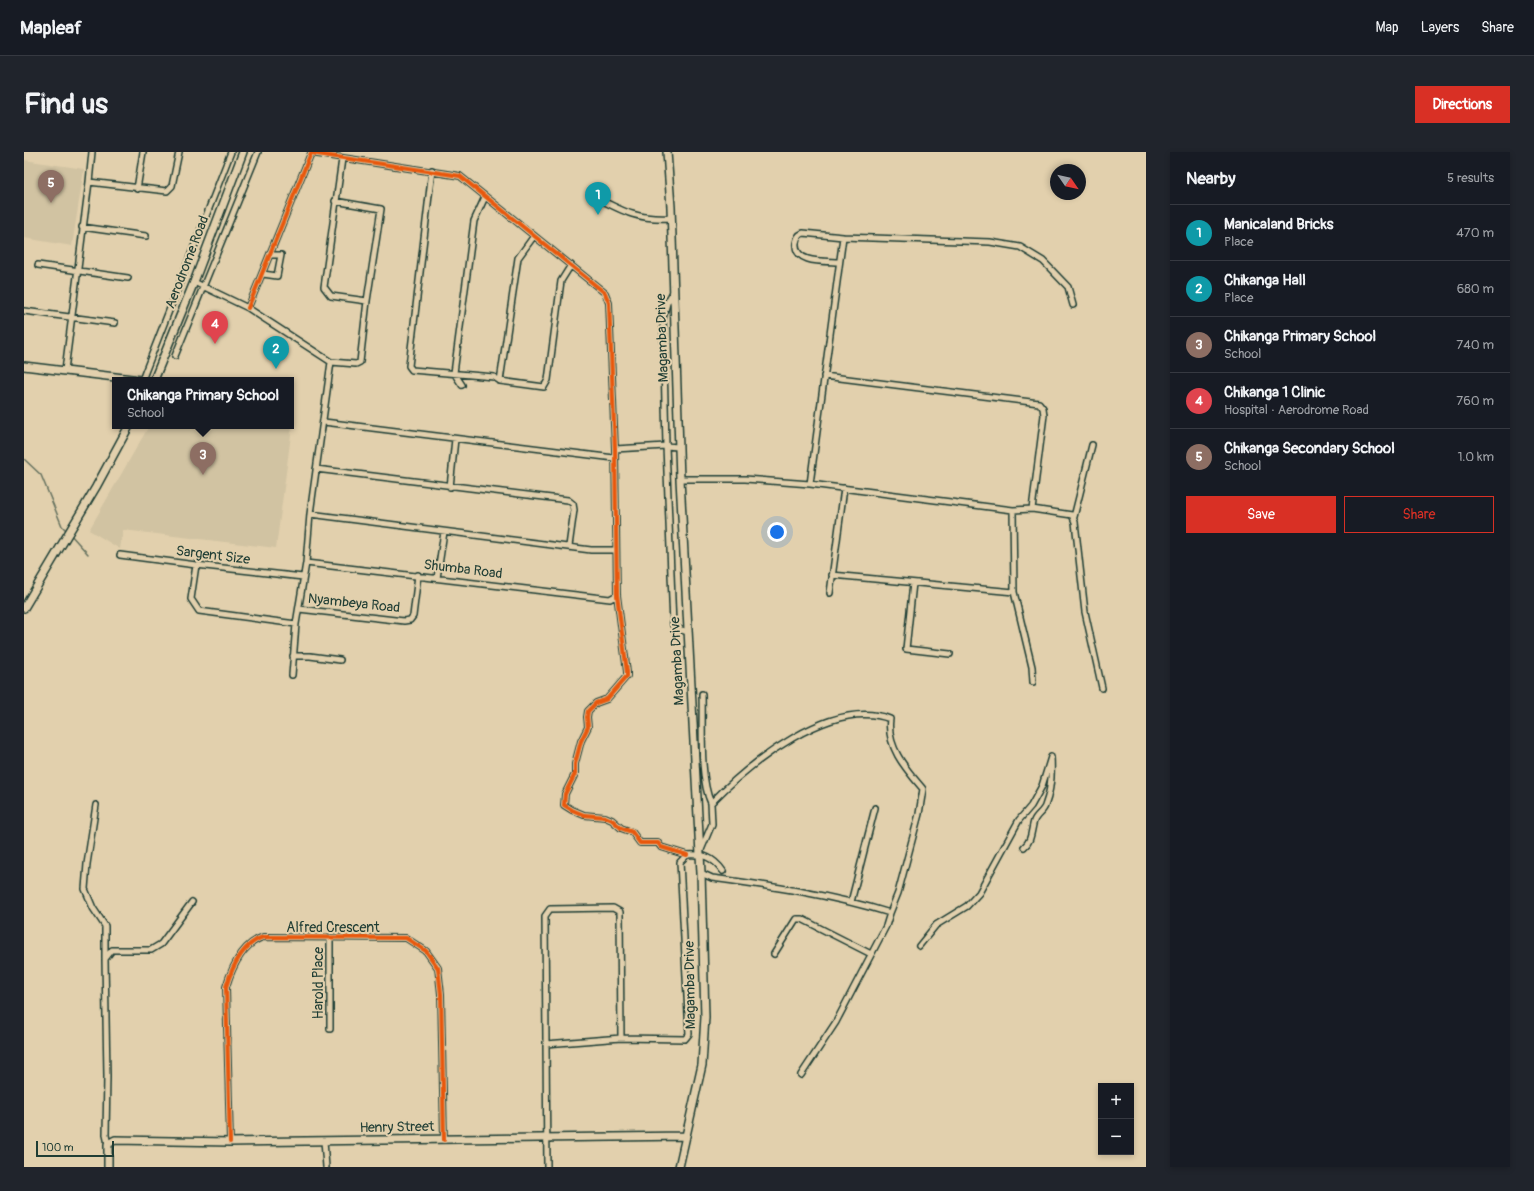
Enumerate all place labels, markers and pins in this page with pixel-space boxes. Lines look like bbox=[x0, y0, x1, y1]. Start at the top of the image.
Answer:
pin: 5 bbox=[38, 170, 64, 203]
pin: 1 bbox=[585, 182, 611, 215]
pin: 4 bbox=[202, 311, 228, 344]
pin: 2 bbox=[263, 336, 289, 369]
pin: 3 bbox=[190, 442, 216, 475]

